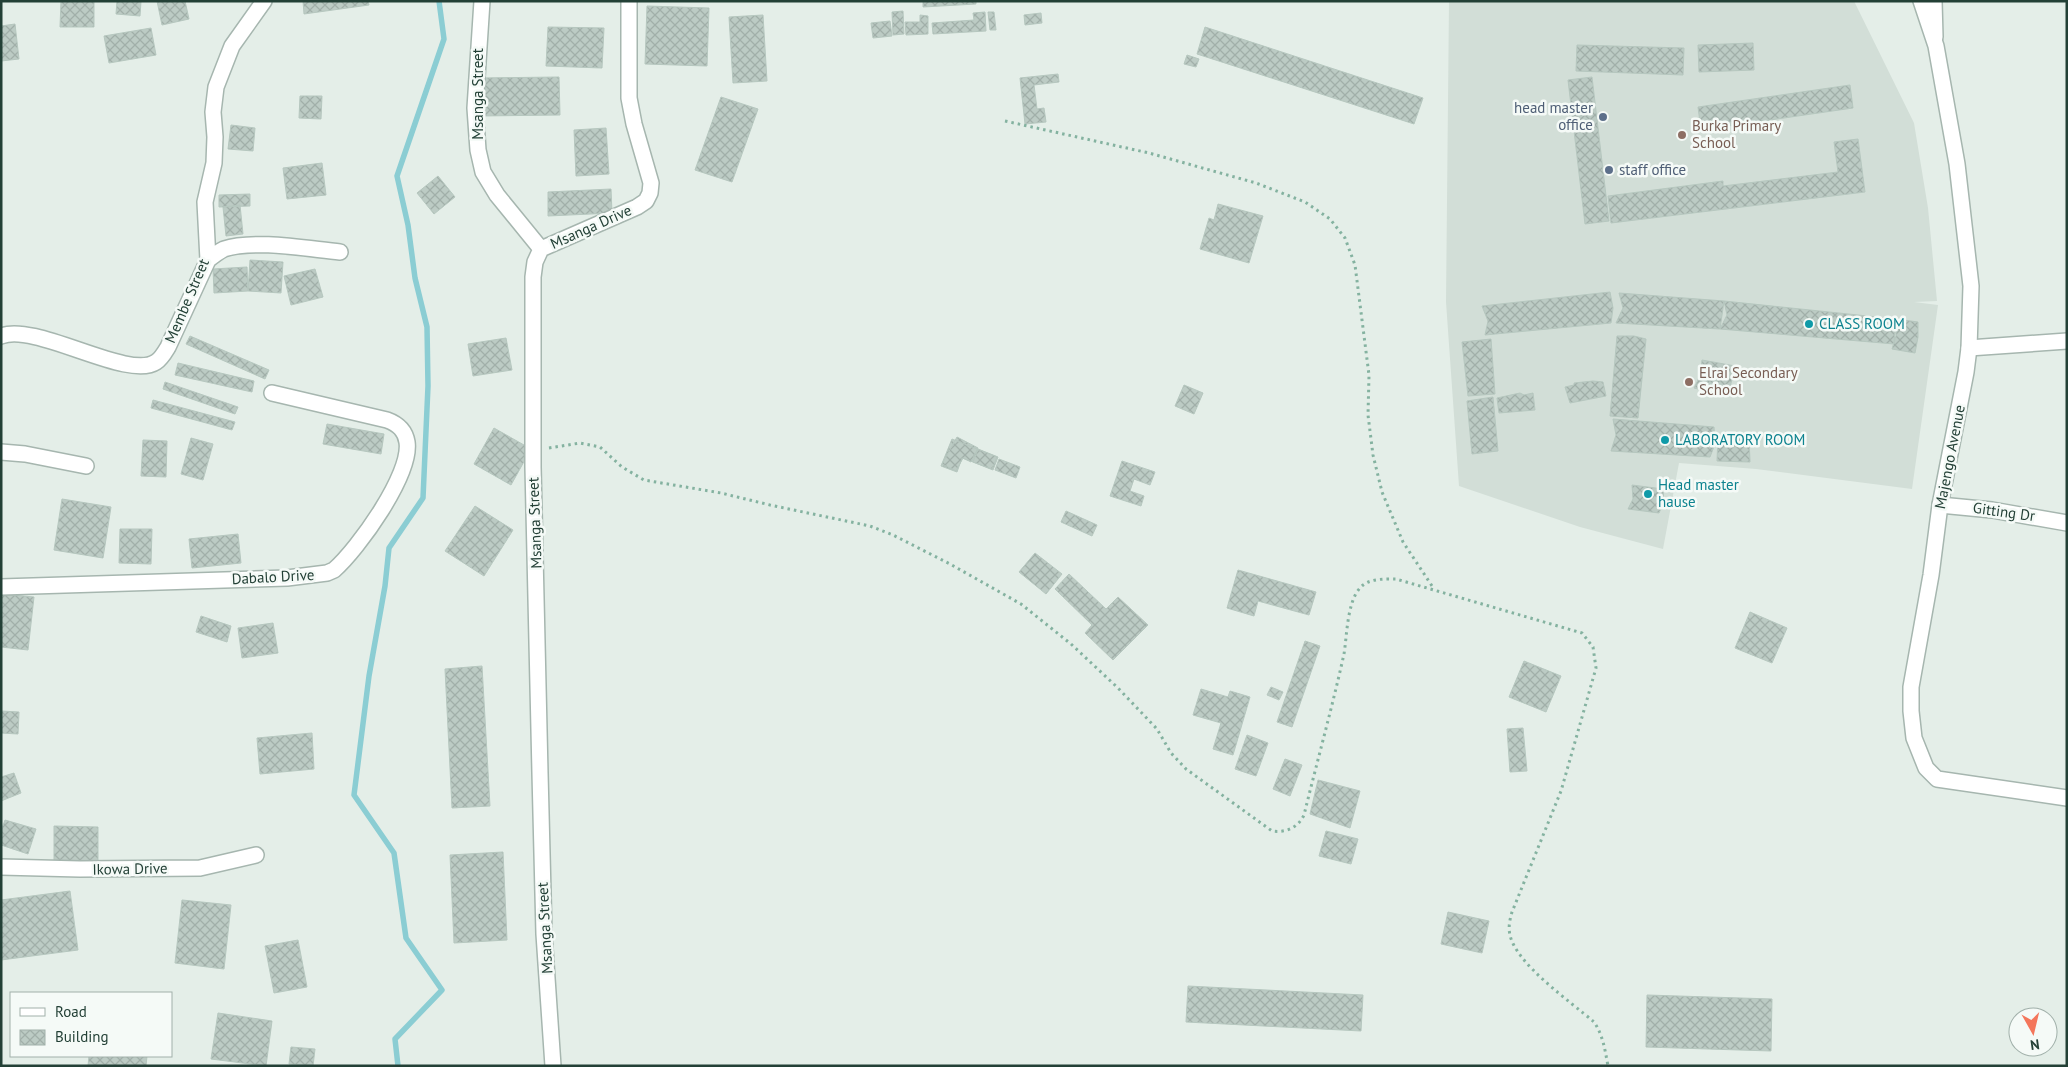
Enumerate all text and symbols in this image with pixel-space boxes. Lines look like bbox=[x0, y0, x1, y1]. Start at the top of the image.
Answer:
street label: Msanga Street bbox=[468, 48, 487, 140]
place label: head master office bbox=[1514, 98, 1593, 134]
marker: head master office bbox=[1597, 111, 1609, 123]
place label: Burka Primary School bbox=[1692, 116, 1781, 152]
marker: Burka Primary School bbox=[1676, 129, 1688, 141]
place label: staff office bbox=[1619, 160, 1686, 179]
marker: staff office bbox=[1603, 164, 1615, 176]
street label: Msanga Drive bbox=[547, 200, 634, 253]
street label: Membe Street bbox=[160, 256, 213, 346]
place label: CLASS ROOM bbox=[1819, 314, 1905, 333]
marker: CLASS ROOM bbox=[1803, 318, 1815, 330]
place label: Elrai Secondary School bbox=[1699, 363, 1798, 399]
marker: Elrai Secondary School bbox=[1683, 376, 1695, 388]
street label: Majengo Avenue bbox=[1930, 403, 1969, 511]
place label: LABORATORY ROOM bbox=[1675, 430, 1806, 449]
marker: LABORATORY ROOM bbox=[1659, 434, 1671, 446]
place label: Head master hause bbox=[1658, 475, 1739, 511]
street label: Msanga Street bbox=[523, 477, 546, 569]
marker: Head master hause bbox=[1642, 488, 1654, 500]
street label: Gitting Dr bbox=[1972, 498, 2036, 525]
street label: Dabalo Drive bbox=[231, 565, 315, 588]
street label: Ikowa Drive bbox=[92, 858, 168, 879]
street label: Msanga Street bbox=[533, 882, 556, 974]
legend bbox=[10, 992, 172, 1057]
text: Road bbox=[55, 1002, 87, 1021]
north arrow bbox=[2008, 1007, 2058, 1057]
text: Building bbox=[55, 1027, 109, 1046]
text: N bbox=[2029, 1035, 2041, 1054]

